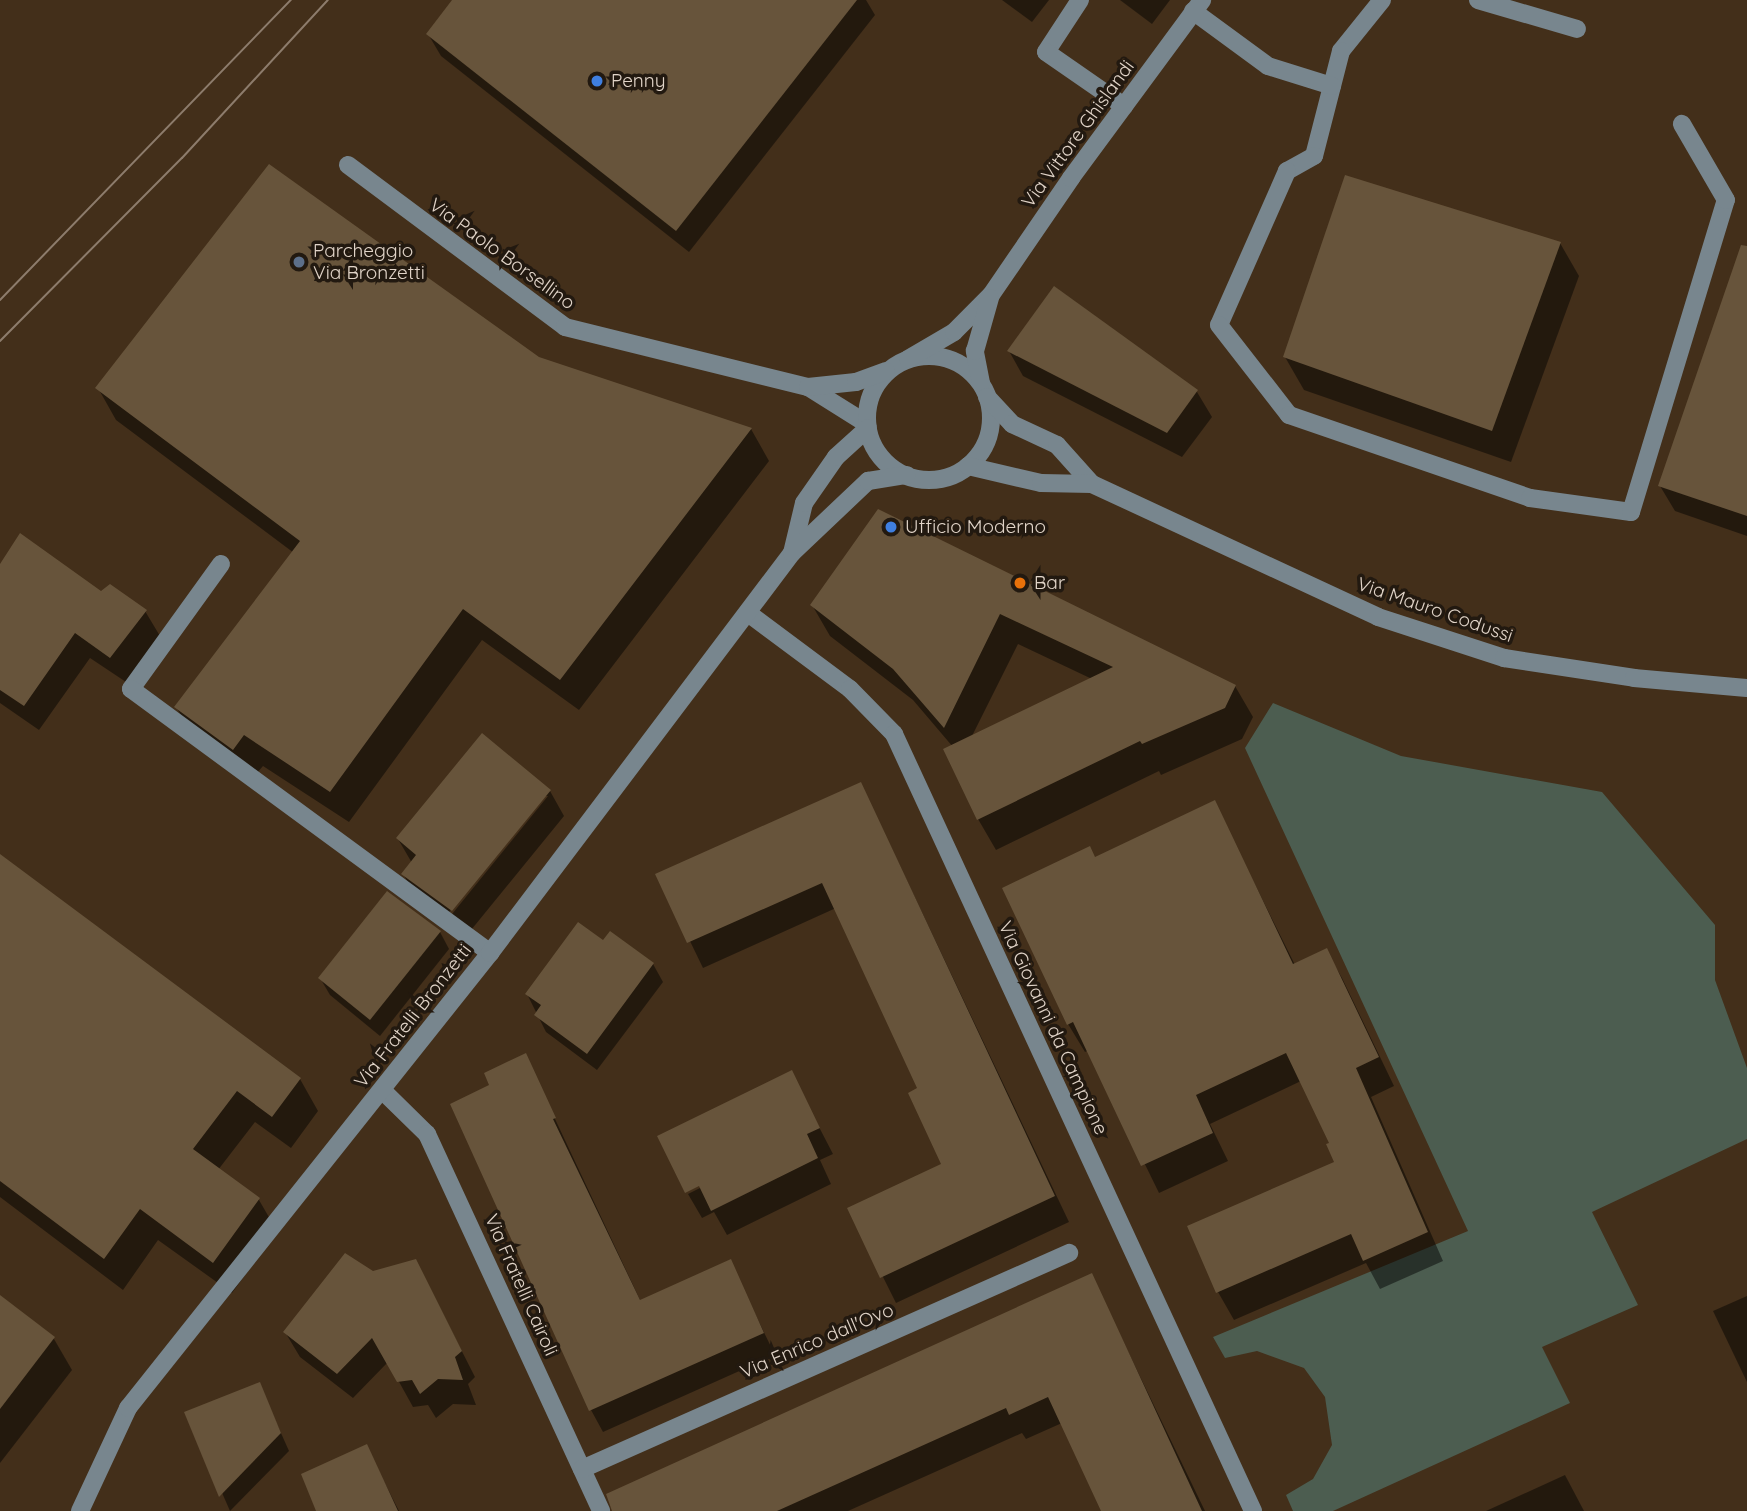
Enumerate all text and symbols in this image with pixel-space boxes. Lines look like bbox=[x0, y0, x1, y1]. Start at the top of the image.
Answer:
street label: Via Vittore Ghislandi bbox=[1017, 56, 1139, 212]
place label: Penny bbox=[611, 70, 666, 92]
marker: Penny bbox=[589, 73, 605, 89]
street label: Via Paolo Borsellino bbox=[425, 193, 579, 315]
place label: Parcheggio Via Bronzetti bbox=[313, 240, 425, 284]
marker: Parcheggio Via Bronzetti bbox=[291, 254, 307, 270]
place label: Ufficio Moderno bbox=[905, 516, 1046, 538]
marker: Ufficio Moderno bbox=[883, 519, 899, 535]
place label: Bar bbox=[1034, 572, 1065, 594]
street label: Via Mauro Codussi bbox=[1354, 573, 1516, 647]
marker: Bar bbox=[1012, 575, 1028, 591]
street label: Via Giovanni da Campione bbox=[993, 918, 1113, 1138]
street label: Via Fratelli Bronzetti bbox=[350, 940, 476, 1092]
street label: Via Fratelli Cairoli bbox=[480, 1211, 562, 1359]
street label: Via Enrico dall'Ovo bbox=[737, 1298, 897, 1384]

